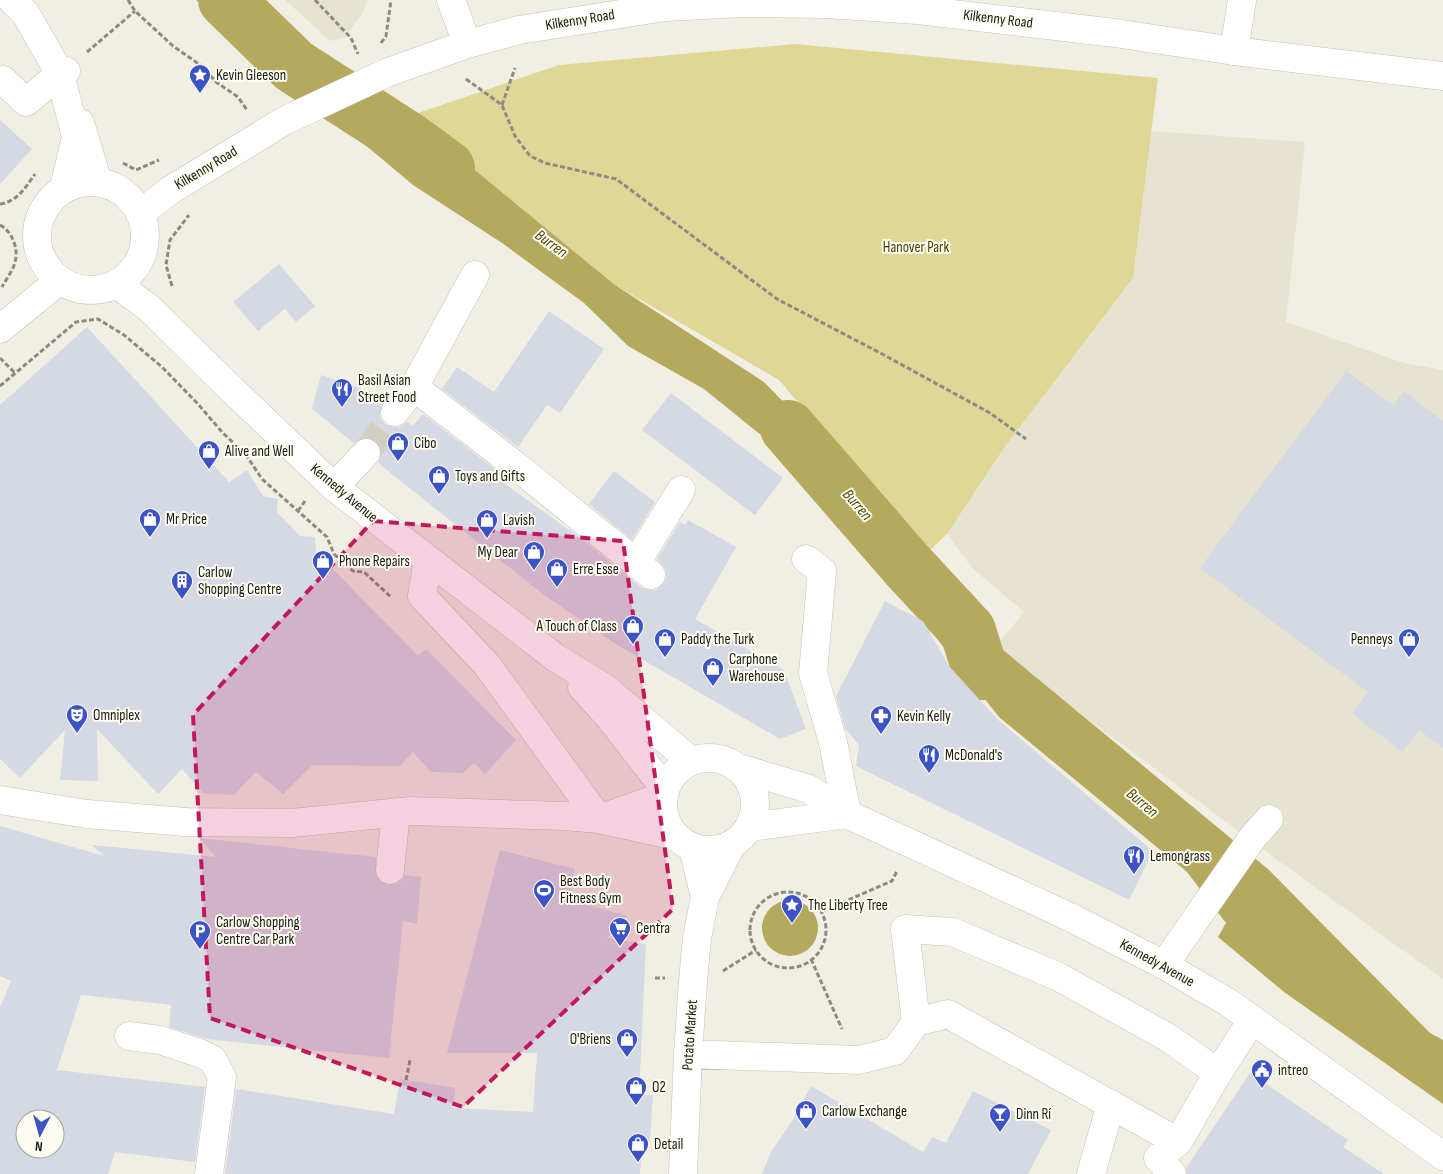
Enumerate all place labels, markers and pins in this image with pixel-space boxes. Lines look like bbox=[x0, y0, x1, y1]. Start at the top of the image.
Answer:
place icon: Kevin Gleeson bbox=[188, 63, 212, 94]
place label: Kevin Gleeson bbox=[216, 66, 286, 85]
place label: Basil Asian Street Food bbox=[358, 371, 416, 407]
restaurant icon: Basil Asian Street Food bbox=[330, 377, 354, 408]
shop icon: Cibo bbox=[386, 431, 410, 462]
place label: Cibo bbox=[414, 434, 437, 453]
shop icon: Alive and Well bbox=[197, 439, 221, 470]
place label: Alive and Well bbox=[224, 442, 294, 461]
shop icon: Toys and Gifts bbox=[427, 464, 451, 495]
place label: Toys and Gifts bbox=[455, 467, 525, 486]
shop icon: Mr Price bbox=[138, 507, 162, 538]
shop icon: Lavish bbox=[475, 508, 499, 539]
place label: Mr Price bbox=[166, 510, 207, 529]
place label: Lavish bbox=[503, 511, 535, 530]
shop icon: My Dear bbox=[522, 540, 546, 571]
place label: My Dear bbox=[477, 543, 519, 562]
shop icon: Phone Repairs bbox=[311, 549, 335, 580]
place label: Phone Repairs bbox=[339, 552, 410, 571]
shop icon: Erre Esse bbox=[545, 557, 569, 588]
place label: Erre Esse bbox=[573, 560, 619, 579]
place label: Carlow Shopping Centre bbox=[198, 563, 281, 599]
building icon: Carlow Shopping Centre bbox=[170, 569, 194, 600]
shop icon: A Touch of Class bbox=[621, 614, 645, 645]
place label: A Touch of Class bbox=[535, 617, 617, 636]
shop icon: Paddy the Turk bbox=[653, 627, 677, 658]
shop icon: Penneys bbox=[1397, 627, 1421, 658]
place label: Paddy the Turk bbox=[681, 630, 755, 649]
place label: Penneys bbox=[1351, 630, 1393, 649]
place label: Carphone Warehouse bbox=[729, 650, 785, 686]
shop icon: Carphone Warehouse bbox=[701, 656, 725, 687]
theatre icon: Omniplex bbox=[65, 703, 89, 734]
pharmacy icon: Kevin Kelly bbox=[869, 704, 893, 735]
place label: Omniplex bbox=[93, 706, 140, 725]
place label: Kevin Kelly bbox=[897, 707, 951, 726]
restaurant icon: McDonald's bbox=[917, 743, 941, 774]
place label: McDonald's bbox=[945, 746, 1003, 765]
restaurant icon: Lemongrass bbox=[1122, 844, 1146, 875]
place label: Lemongrass bbox=[1150, 847, 1210, 866]
place label: Best Body Fitness Gym bbox=[560, 872, 621, 908]
sports icon: Best Body Fitness Gym bbox=[532, 878, 556, 909]
place icon: The Liberty Tree bbox=[780, 893, 804, 924]
place label: The Liberty Tree bbox=[808, 896, 888, 915]
place label: Carlow Shopping Centre Car Park bbox=[216, 913, 300, 949]
supermarket icon: Centra bbox=[608, 916, 632, 947]
parking icon: Carlow Shopping Centre Car Park bbox=[188, 919, 212, 950]
place label: Centra bbox=[636, 919, 670, 938]
shop icon: O'Briens bbox=[615, 1027, 639, 1058]
place label: O'Briens bbox=[570, 1030, 611, 1049]
public building icon: intreo bbox=[1250, 1058, 1274, 1089]
place label: intreo bbox=[1278, 1061, 1308, 1080]
shop icon: O2 bbox=[624, 1075, 648, 1106]
place label: O2 bbox=[652, 1078, 666, 1097]
shop icon: Carlow Exchange bbox=[794, 1099, 818, 1130]
place label: Carlow Exchange bbox=[822, 1102, 907, 1121]
bar icon: Dinn Rí bbox=[988, 1102, 1012, 1133]
place label: Dinn Rí bbox=[1016, 1105, 1051, 1124]
shop icon: Detail bbox=[626, 1132, 650, 1163]
place label: Detail bbox=[654, 1135, 683, 1154]

